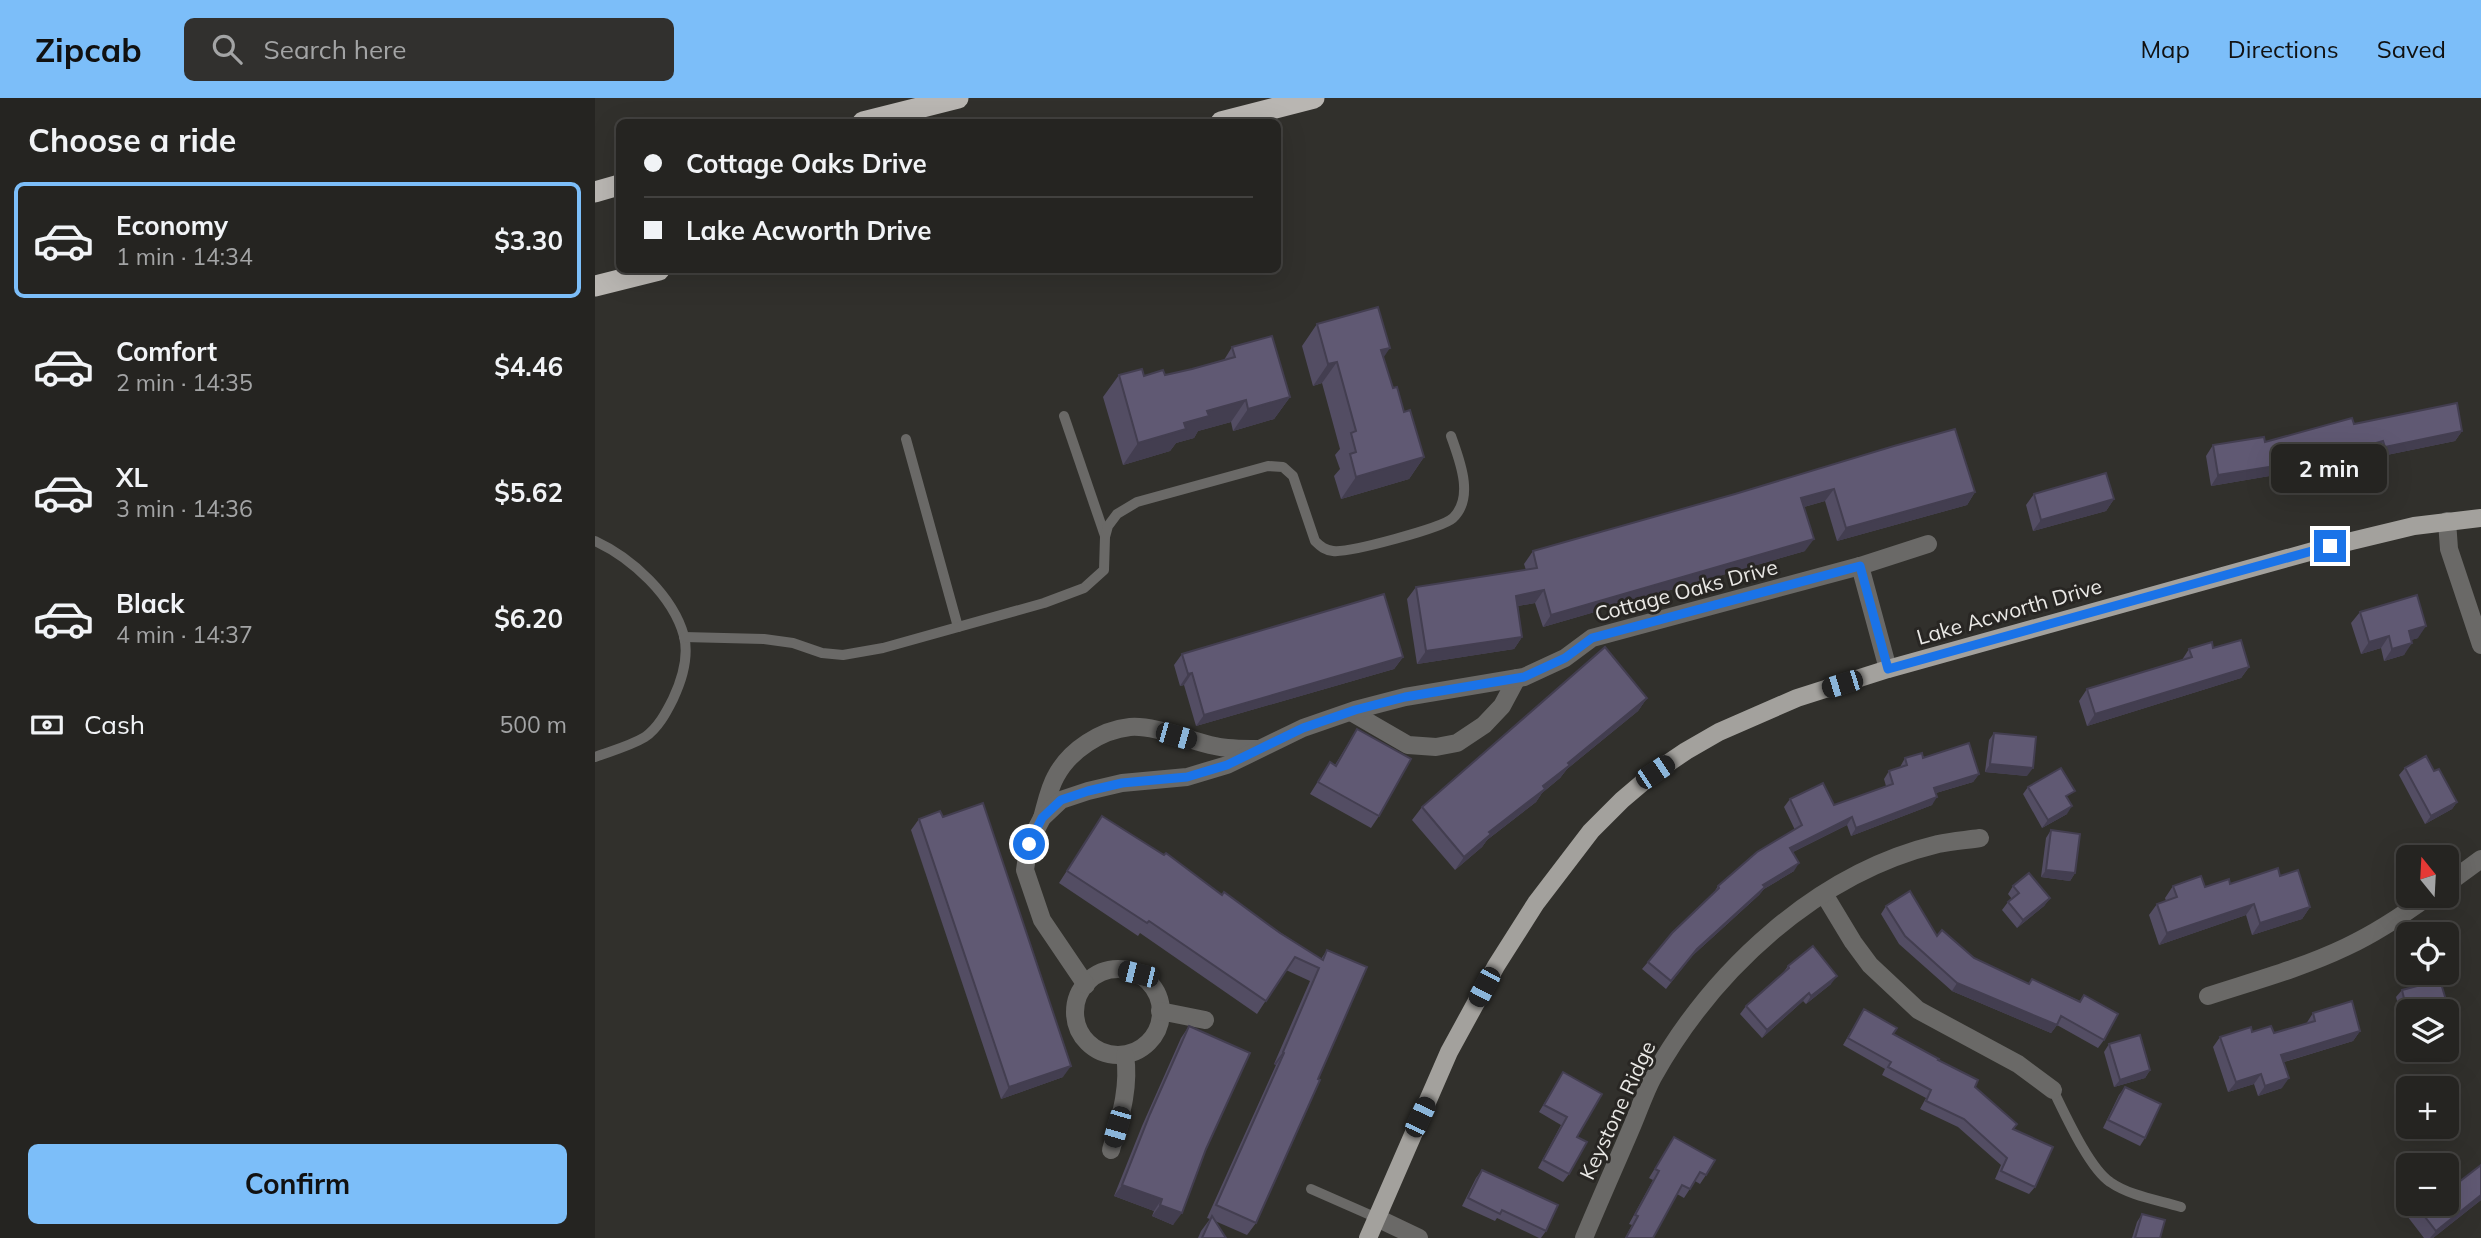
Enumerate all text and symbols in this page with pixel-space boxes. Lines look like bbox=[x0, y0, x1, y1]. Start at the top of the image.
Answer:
search box bbox=[184, 18, 674, 81]
text: Zipcab bbox=[35, 29, 142, 70]
icon: search bbox=[208, 30, 246, 68]
text: Search here bbox=[264, 33, 407, 66]
text: Map bbox=[2140, 34, 2190, 64]
text: Directions bbox=[2228, 34, 2339, 64]
text: Saved bbox=[2377, 34, 2446, 64]
text: Choose a ride bbox=[28, 120, 236, 160]
text: Cottage Oaks Drive bbox=[686, 147, 927, 180]
icon: car bbox=[32, 209, 95, 272]
text: Economy bbox=[116, 209, 228, 242]
text: Lake Acworth Drive bbox=[686, 214, 931, 247]
text: $3.30 bbox=[494, 224, 563, 257]
text: 1 min · 14:34 bbox=[116, 242, 253, 271]
icon: car bbox=[32, 335, 95, 398]
text: Comfort bbox=[116, 335, 217, 368]
text: $4.46 bbox=[494, 350, 563, 383]
text: 2 min · 14:35 bbox=[116, 368, 253, 397]
callout: 2 min bbox=[2272, 444, 2388, 494]
text: 2 min bbox=[2299, 454, 2359, 483]
icon: car bbox=[32, 461, 95, 524]
text: XL bbox=[116, 461, 148, 494]
text: $5.62 bbox=[494, 476, 563, 509]
text: 3 min · 14:36 bbox=[116, 494, 253, 523]
route end bbox=[2314, 530, 2346, 562]
street label: Cottage Oaks Drive bbox=[1592, 553, 1780, 627]
street label: Lake Acworth Drive bbox=[1913, 572, 2105, 650]
icon: car bbox=[32, 587, 95, 650]
text: Black bbox=[116, 587, 184, 620]
text: $6.20 bbox=[494, 602, 563, 635]
text: 4 min · 14:37 bbox=[116, 620, 253, 649]
car bbox=[1819, 668, 1866, 700]
icon: cash bbox=[28, 706, 66, 744]
text: Cash bbox=[84, 708, 145, 741]
text: 500 m bbox=[499, 710, 567, 739]
car bbox=[1153, 720, 1200, 752]
car bbox=[1632, 752, 1679, 792]
route start bbox=[1013, 828, 1045, 860]
north arrow bbox=[2396, 845, 2459, 908]
map controls bbox=[2396, 845, 2459, 1216]
button: locate bbox=[2396, 922, 2459, 985]
car bbox=[1116, 959, 1161, 989]
car bbox=[1465, 964, 1504, 1010]
button: layers bbox=[2396, 999, 2459, 1062]
street label: Keystone Ridge bbox=[1573, 1036, 1661, 1184]
button: + bbox=[2396, 1076, 2459, 1139]
car bbox=[1402, 1094, 1439, 1140]
car bbox=[1102, 1104, 1133, 1150]
button: Confirm bbox=[28, 1144, 567, 1224]
button: − bbox=[2396, 1153, 2459, 1216]

